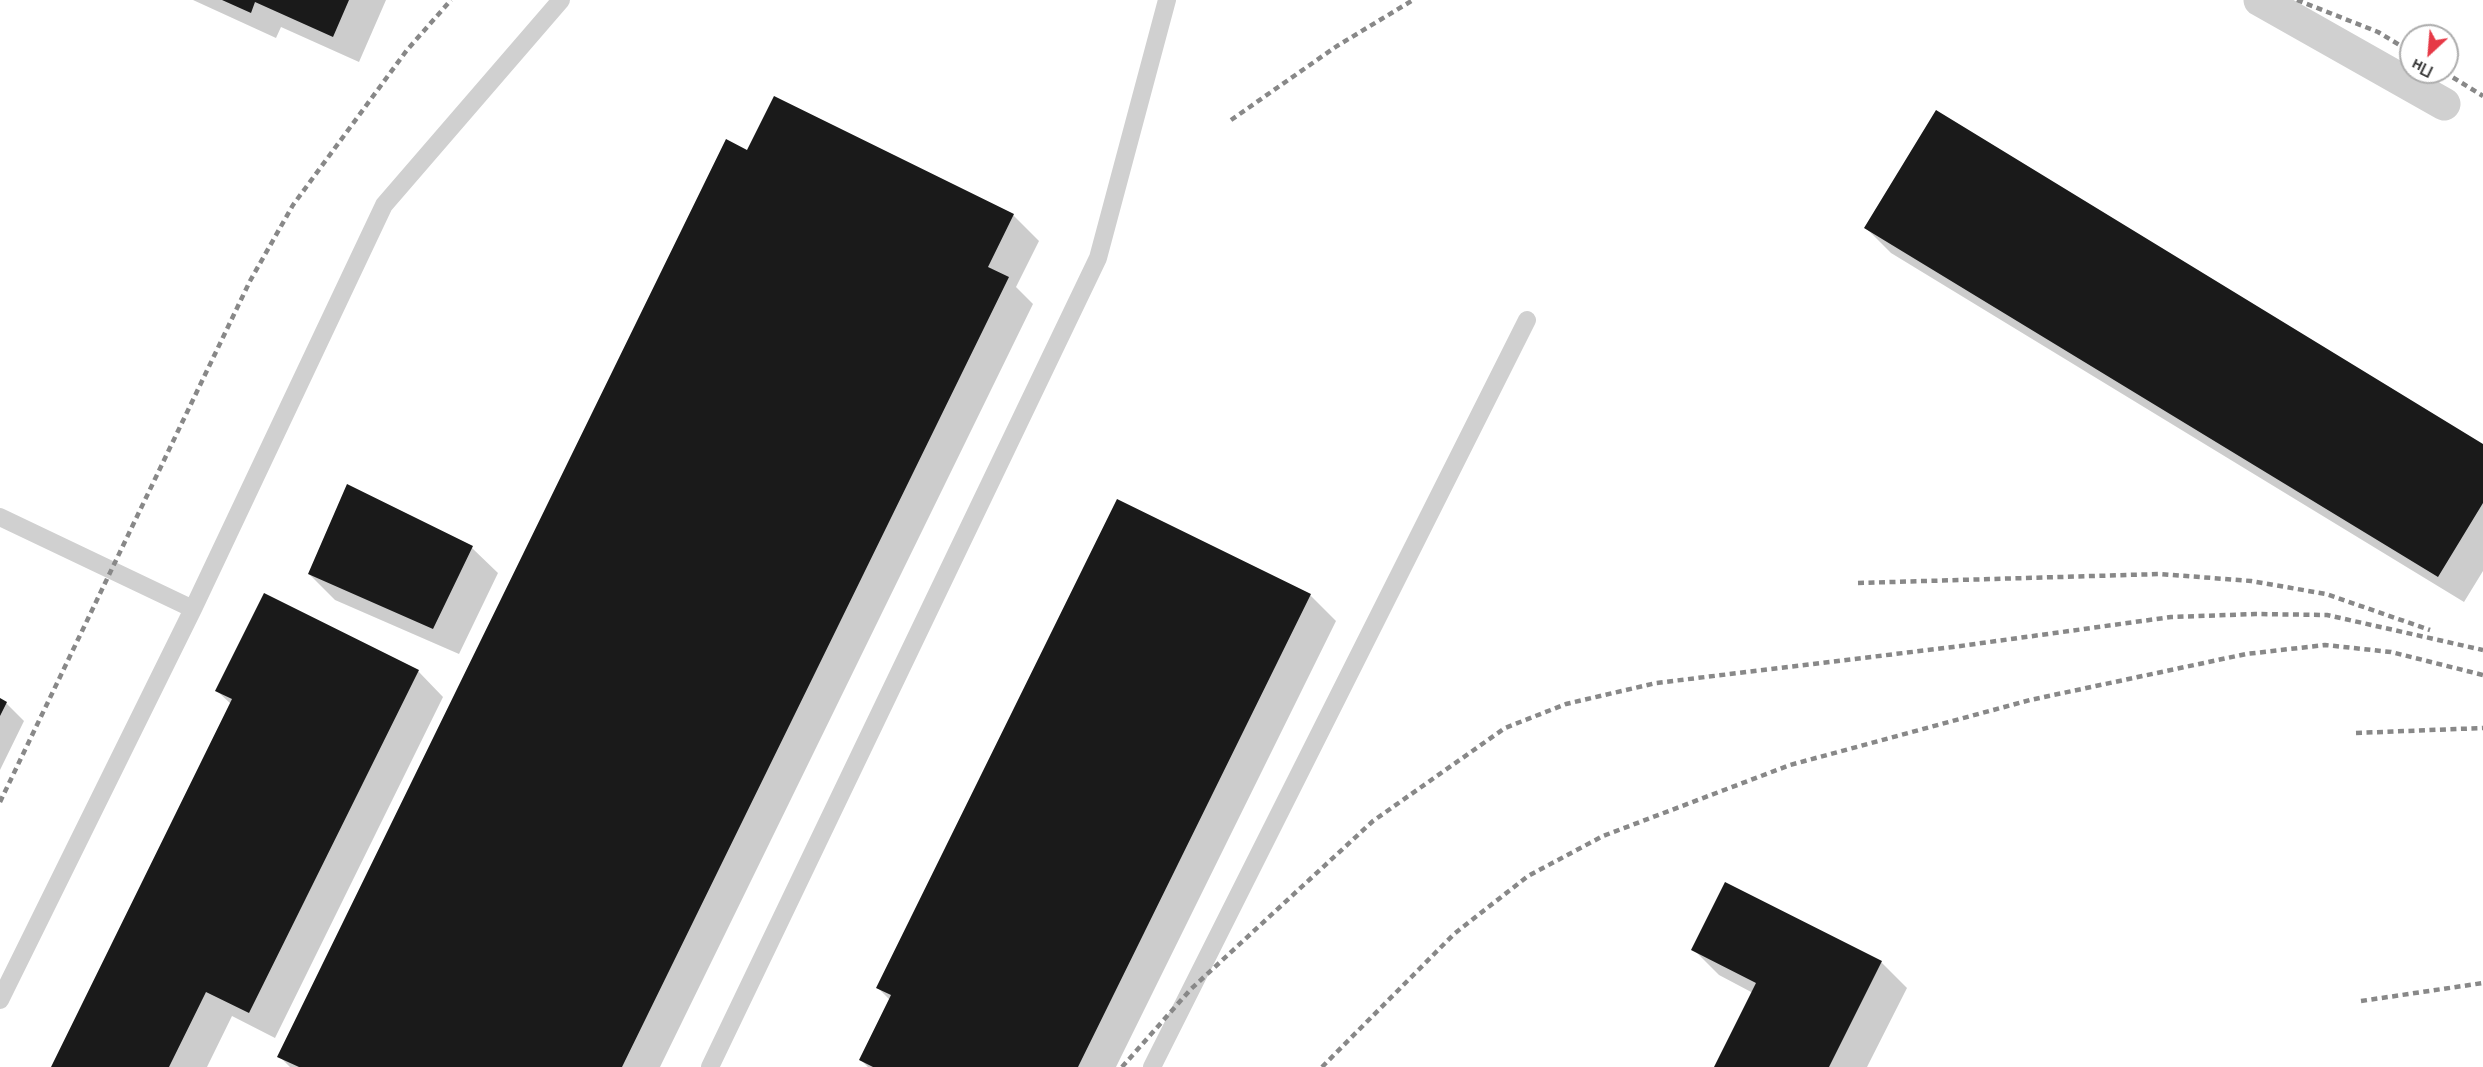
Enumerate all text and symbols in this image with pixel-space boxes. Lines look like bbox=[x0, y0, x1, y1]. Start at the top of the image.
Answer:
north arrow bbox=[2399, 24, 2459, 84]
text: Пн bbox=[2407, 54, 2436, 83]

